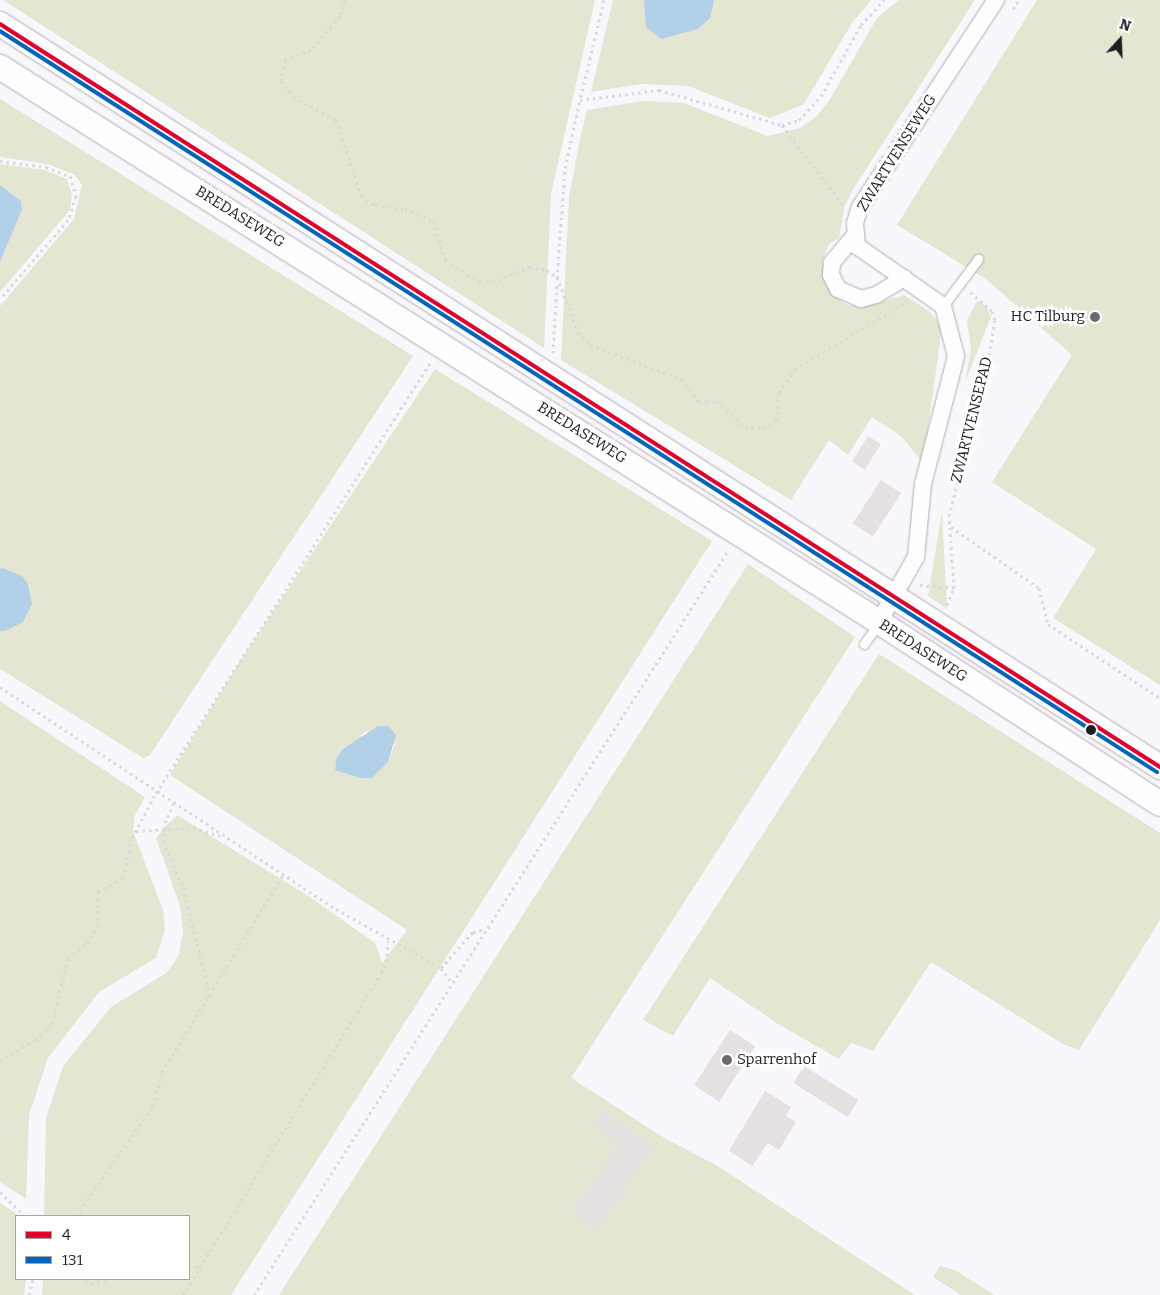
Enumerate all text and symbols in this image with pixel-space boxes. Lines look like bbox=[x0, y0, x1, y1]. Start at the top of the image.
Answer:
north arrow bbox=[1095, 15, 1145, 65]
text: N bbox=[1117, 16, 1133, 35]
street label: ZWARTVENSEWEG bbox=[854, 91, 940, 215]
street label: BREDASEWEG bbox=[192, 182, 288, 252]
place label: HC Tilburg bbox=[1010, 308, 1085, 326]
marker: HC Tilburg bbox=[1089, 311, 1101, 323]
street label: ZWARTVENSEPAD bbox=[948, 355, 996, 485]
street label: BREDASEWEG bbox=[534, 398, 630, 468]
street label: BREDASEWEG bbox=[875, 616, 971, 686]
unlabelled marker bbox=[1086, 725, 1096, 735]
place label: Sparrenhof bbox=[737, 1051, 816, 1069]
marker: Sparrenhof bbox=[721, 1054, 733, 1066]
legend bbox=[15, 1215, 190, 1280]
text: 4 bbox=[62, 1226, 71, 1244]
text: 131 bbox=[62, 1251, 83, 1269]

